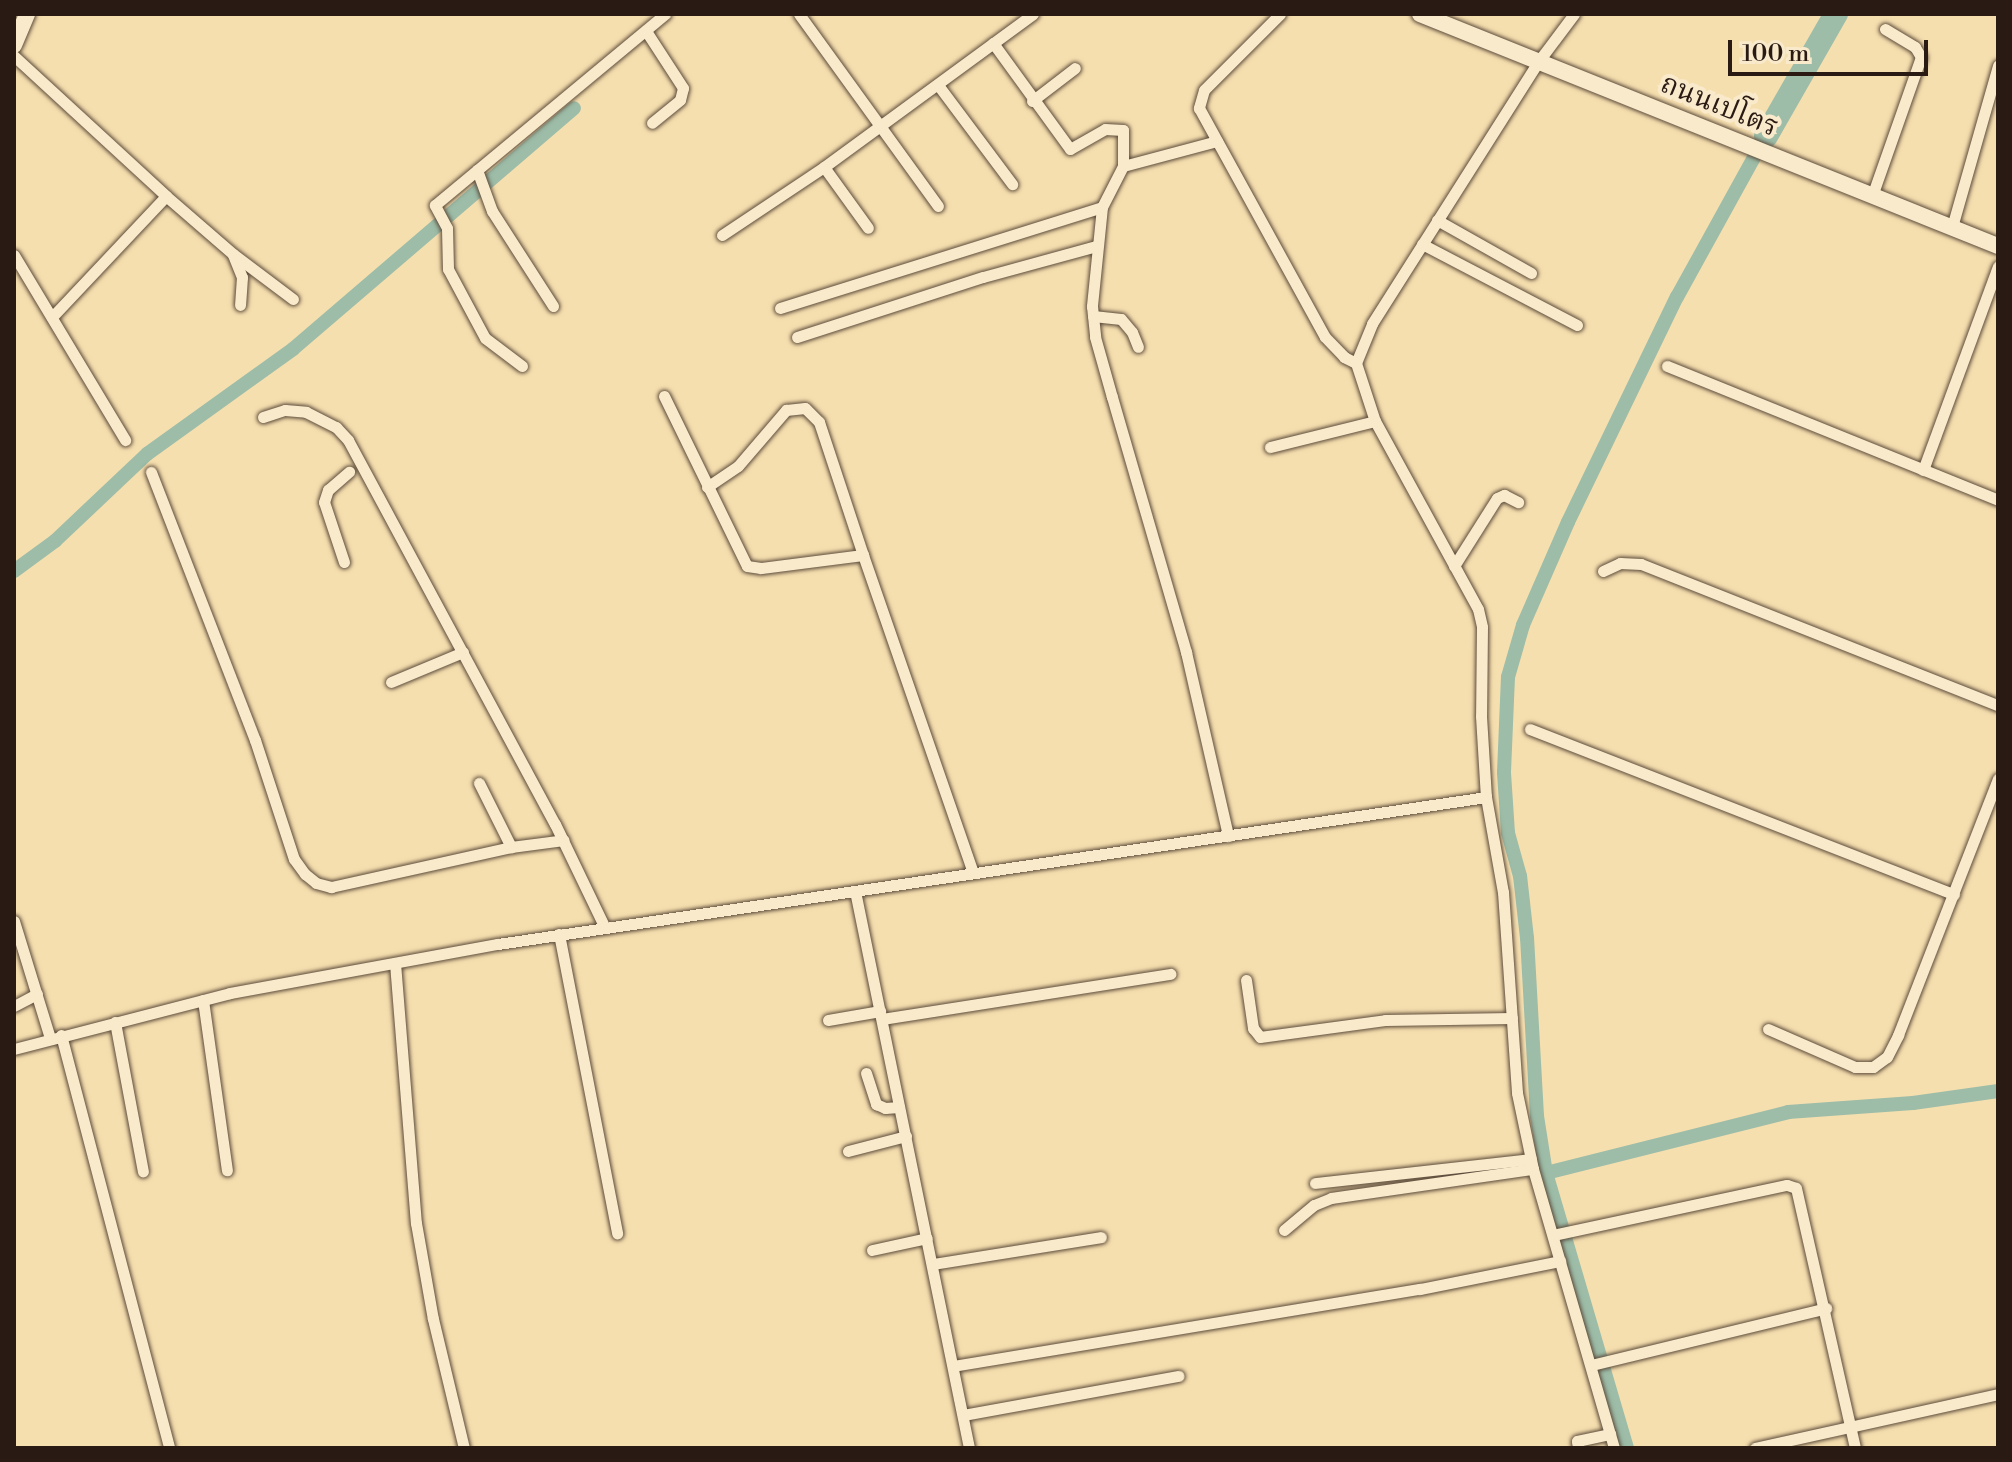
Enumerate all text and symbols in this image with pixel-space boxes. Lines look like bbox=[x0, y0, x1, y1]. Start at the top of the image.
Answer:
scale bar bbox=[1732, 24, 1932, 74]
text: 100 m bbox=[1742, 39, 1809, 69]
street label: ถนนเปโตร bbox=[1655, 67, 1783, 145]

